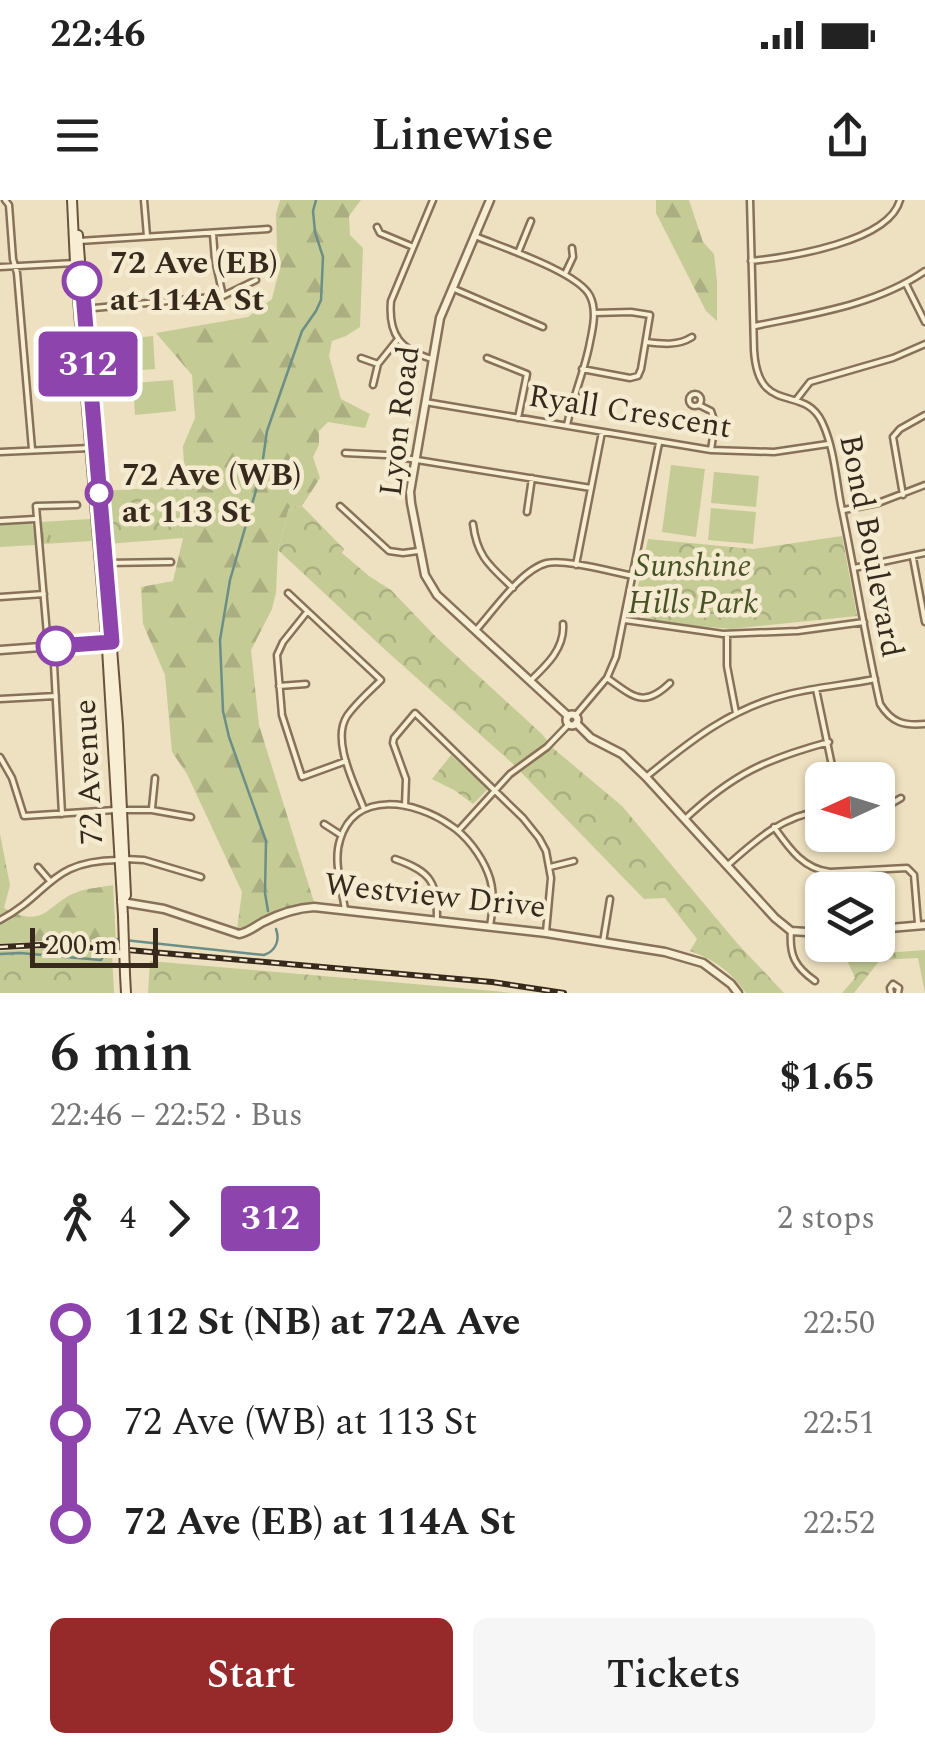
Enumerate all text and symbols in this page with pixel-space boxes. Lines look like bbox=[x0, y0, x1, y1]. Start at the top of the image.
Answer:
text: 22:46 bbox=[50, 6, 145, 64]
text: Linewise bbox=[371, 101, 554, 170]
icon: menu bbox=[50, 108, 105, 163]
icon: share bbox=[820, 108, 875, 163]
place label: 72 Ave (EB) at 114A St bbox=[110, 239, 278, 325]
marker: 72 Ave (EB) at 114A St bbox=[63, 262, 101, 300]
line badge: 312 bbox=[31, 332, 146, 396]
text: 312 bbox=[59, 338, 117, 391]
street label: Lyon Road bbox=[366, 343, 434, 499]
street label: Ryall Crescent bbox=[525, 372, 735, 452]
street label: Bond Boulevard bbox=[825, 430, 917, 662]
place label: 72 Ave (WB) at 113 St bbox=[122, 451, 301, 537]
marker: 72 Ave (WB) at 113 St bbox=[86, 480, 112, 506]
park label: Sunshine Hills Park bbox=[628, 542, 758, 628]
unlabelled marker bbox=[37, 627, 75, 665]
street label: 72 Avenue bbox=[61, 698, 117, 846]
north arrow bbox=[805, 762, 895, 852]
map controls bbox=[805, 762, 895, 962]
street label: Westview Drive bbox=[322, 860, 548, 932]
button: layers bbox=[805, 872, 895, 962]
scale bar bbox=[30, 923, 158, 968]
text: 200 m bbox=[45, 924, 118, 967]
text: 6 min bbox=[50, 1012, 193, 1095]
text: $1.65 bbox=[780, 1049, 875, 1107]
text: 22:46 – 22:52 · Bus bbox=[50, 1091, 303, 1140]
icon: walk bbox=[50, 1191, 105, 1246]
icon: forward bbox=[151, 1191, 206, 1246]
text: 312 bbox=[241, 1192, 300, 1245]
text: 4 bbox=[120, 1194, 136, 1243]
text: 2 stops bbox=[777, 1194, 875, 1243]
text: 112 St (NB) at 72A Ave bbox=[124, 1294, 521, 1352]
text: 22:50 bbox=[803, 1299, 875, 1348]
text: 72 Ave (WB) at 113 St bbox=[124, 1394, 477, 1452]
text: 22:51 bbox=[803, 1399, 875, 1448]
text: 72 Ave (EB) at 114A St bbox=[124, 1494, 516, 1552]
text: 22:52 bbox=[803, 1499, 875, 1548]
button: Start bbox=[50, 1618, 453, 1733]
button: Tickets bbox=[473, 1618, 875, 1733]

